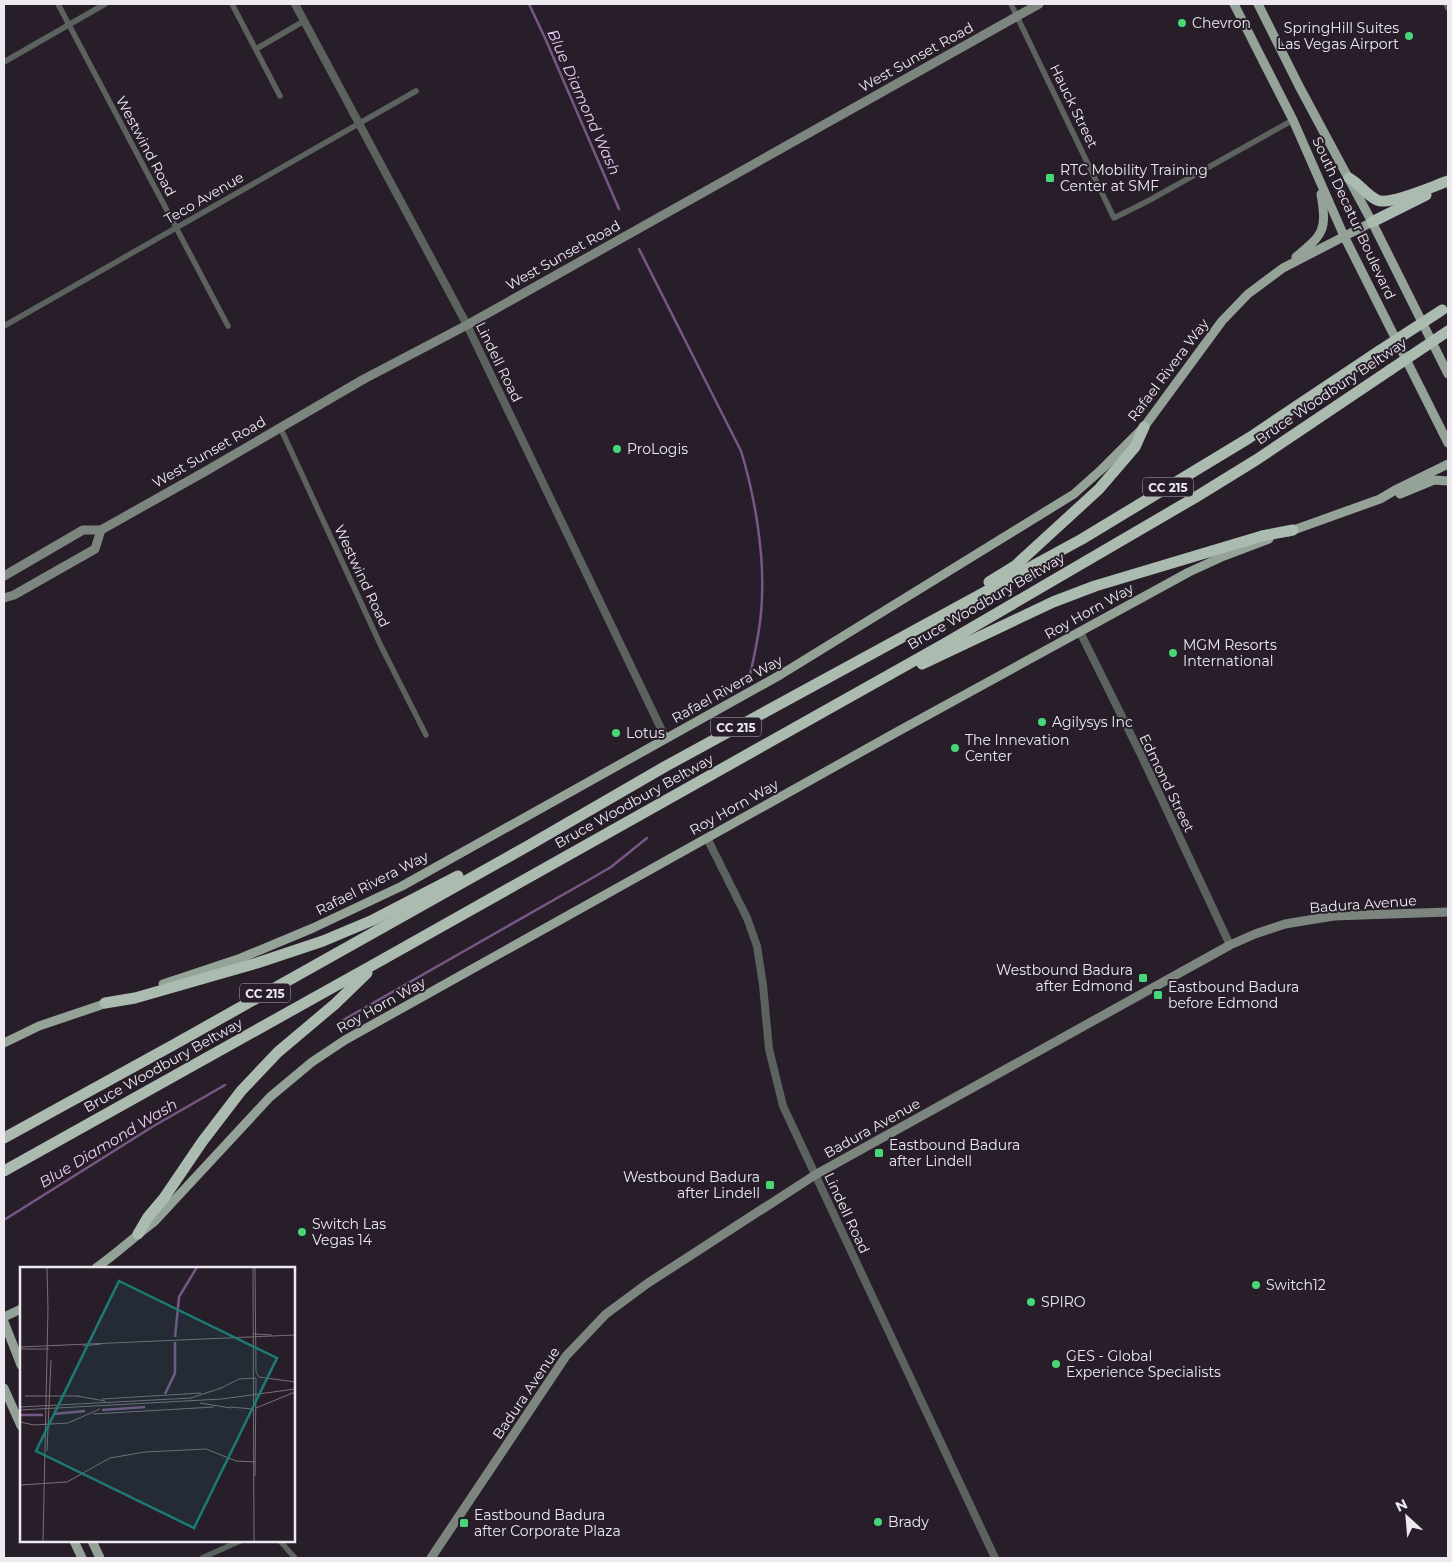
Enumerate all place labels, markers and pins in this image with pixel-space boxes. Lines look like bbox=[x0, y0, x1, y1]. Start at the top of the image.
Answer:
place label: Chevron bbox=[1192, 14, 1251, 32]
marker: Chevron bbox=[1176, 17, 1188, 29]
place label: SpringHill Suites Las Vegas Airport bbox=[1277, 19, 1399, 53]
marker: SpringHill Suites Las Vegas Airport bbox=[1403, 30, 1415, 42]
place label: RTC Mobility Training Center at SMF bbox=[1060, 161, 1208, 195]
marker: RTC Mobility Training Center at SMF bbox=[1044, 172, 1056, 184]
place label: ProLogis bbox=[627, 440, 688, 458]
marker: ProLogis bbox=[611, 443, 623, 455]
place label: MGM Resorts International bbox=[1183, 636, 1277, 670]
marker: MGM Resorts International bbox=[1167, 647, 1179, 659]
place label: Agilysys Inc bbox=[1052, 713, 1133, 731]
marker: Agilysys Inc bbox=[1036, 716, 1048, 728]
place label: Lotus bbox=[626, 724, 665, 742]
marker: Lotus bbox=[610, 727, 622, 739]
place label: The Innevation Center bbox=[965, 731, 1069, 765]
marker: The Innevation Center bbox=[949, 742, 961, 754]
place label: Westbound Badura after Edmond bbox=[996, 961, 1133, 995]
marker: Westbound Badura after Edmond bbox=[1137, 972, 1149, 984]
place label: Eastbound Badura before Edmond bbox=[1168, 978, 1299, 1012]
marker: Eastbound Badura before Edmond bbox=[1152, 989, 1164, 1001]
place label: Eastbound Badura after Lindell bbox=[889, 1136, 1020, 1170]
marker: Eastbound Badura after Lindell bbox=[873, 1147, 885, 1159]
place label: Westbound Badura after Lindell bbox=[623, 1168, 760, 1202]
marker: Westbound Badura after Lindell bbox=[764, 1179, 776, 1191]
place label: Switch Las Vegas 14 bbox=[312, 1215, 386, 1249]
marker: Switch Las Vegas 14 bbox=[296, 1226, 308, 1238]
place label: Switch12 bbox=[1266, 1276, 1326, 1294]
marker: Switch12 bbox=[1250, 1279, 1262, 1291]
place label: SPIRO bbox=[1041, 1293, 1086, 1311]
marker: SPIRO bbox=[1025, 1296, 1037, 1308]
place label: GES - Global Experience Specialists bbox=[1066, 1347, 1221, 1381]
marker: GES - Global Experience Specialists bbox=[1050, 1358, 1062, 1370]
place label: Eastbound Badura after Corporate Plaza bbox=[474, 1506, 621, 1540]
place label: Brady bbox=[888, 1513, 929, 1531]
marker: Brady bbox=[872, 1516, 884, 1528]
marker: Eastbound Badura after Corporate Plaza bbox=[458, 1517, 470, 1529]

